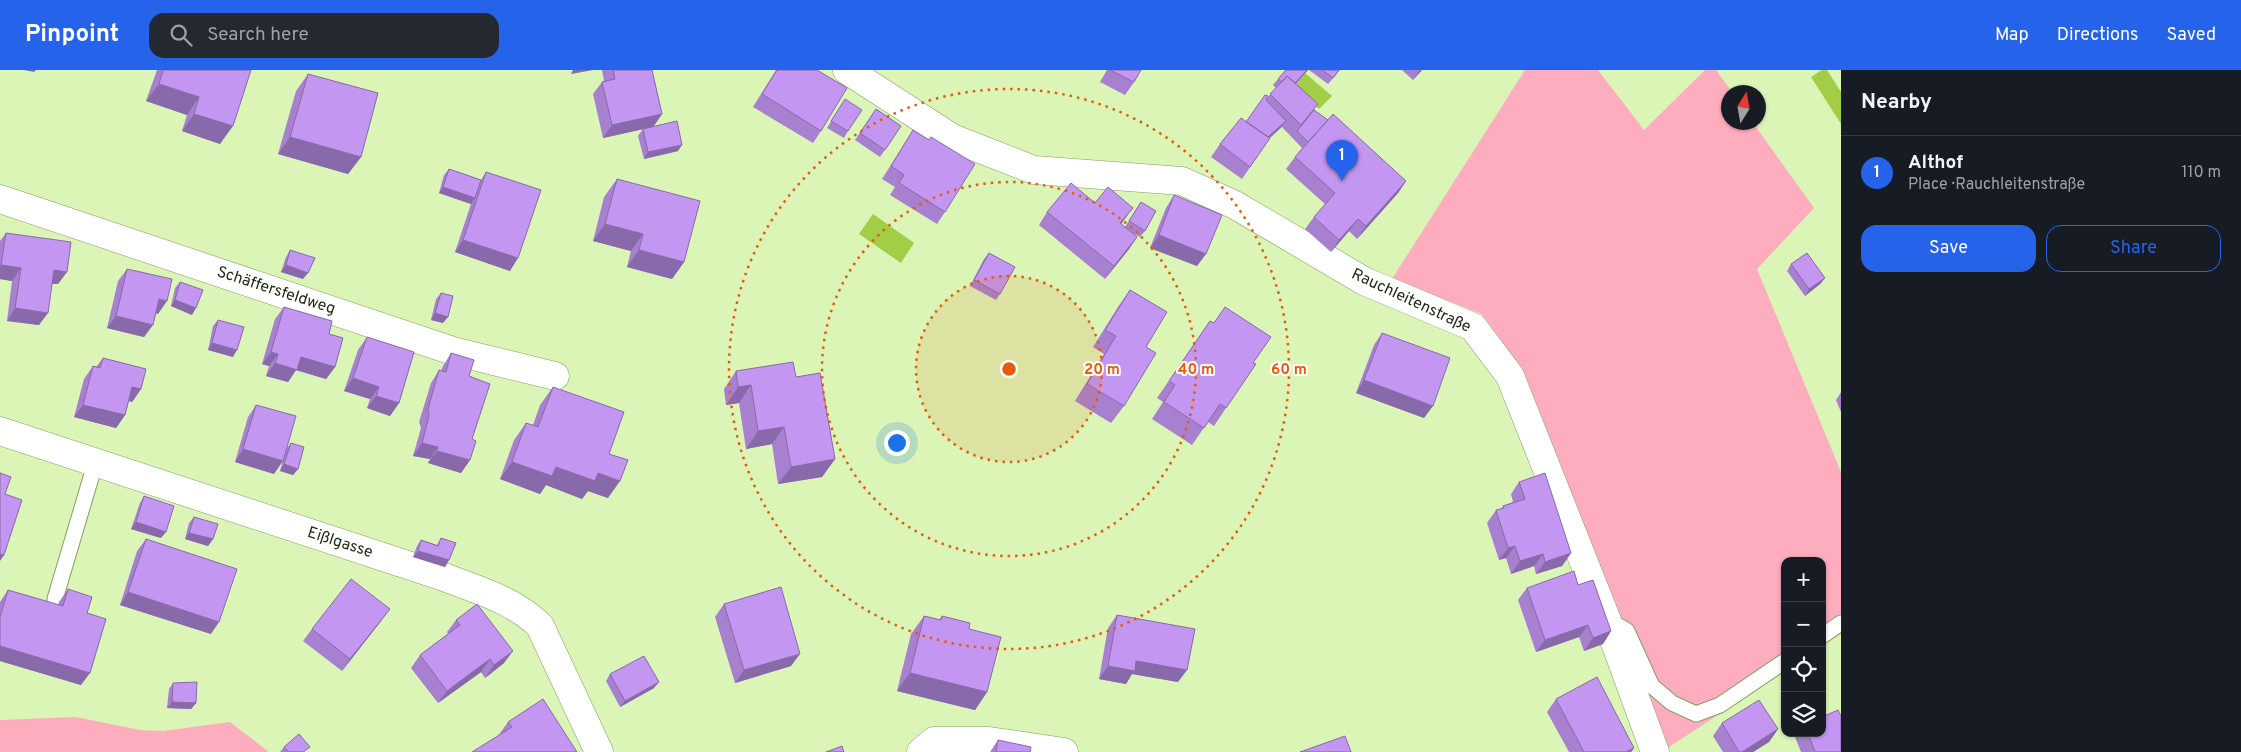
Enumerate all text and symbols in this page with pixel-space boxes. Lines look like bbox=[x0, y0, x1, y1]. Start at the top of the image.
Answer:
search box bbox=[149, 13, 499, 58]
text: Pinpoint bbox=[25, 20, 119, 50]
icon: search bbox=[167, 21, 195, 49]
text: Search here bbox=[207, 23, 309, 47]
text: Map bbox=[1995, 24, 2029, 47]
text: Directions bbox=[2057, 24, 2139, 47]
text: Saved bbox=[2167, 24, 2216, 47]
north arrow bbox=[1721, 85, 1766, 130]
text: Nearby bbox=[1861, 89, 1932, 116]
pin: 1 bbox=[1326, 140, 1358, 181]
text: Althof bbox=[1908, 151, 1963, 175]
text: 1 bbox=[1874, 163, 1880, 183]
text: 110 m bbox=[2181, 163, 2221, 183]
text: Place · Rauchleitenstraße bbox=[1908, 175, 2085, 195]
button: Save bbox=[1861, 225, 2036, 272]
button: Share bbox=[2046, 225, 2221, 272]
street label: Schäffersfeldweg bbox=[214, 262, 338, 320]
street label: Rauchleitenstraße bbox=[1348, 264, 1474, 338]
centre of rings bbox=[1000, 360, 1018, 378]
text: 20 m bbox=[1084, 361, 1120, 380]
text: 40 m bbox=[1178, 361, 1214, 380]
text: 60 m bbox=[1271, 361, 1307, 380]
your location bbox=[884, 430, 910, 456]
street label: Eißlgasse bbox=[305, 523, 375, 563]
map controls bbox=[1781, 557, 1826, 737]
button: + bbox=[1781, 557, 1826, 602]
button: − bbox=[1781, 602, 1826, 647]
button: locate bbox=[1781, 647, 1826, 692]
button: layers bbox=[1781, 692, 1826, 737]

